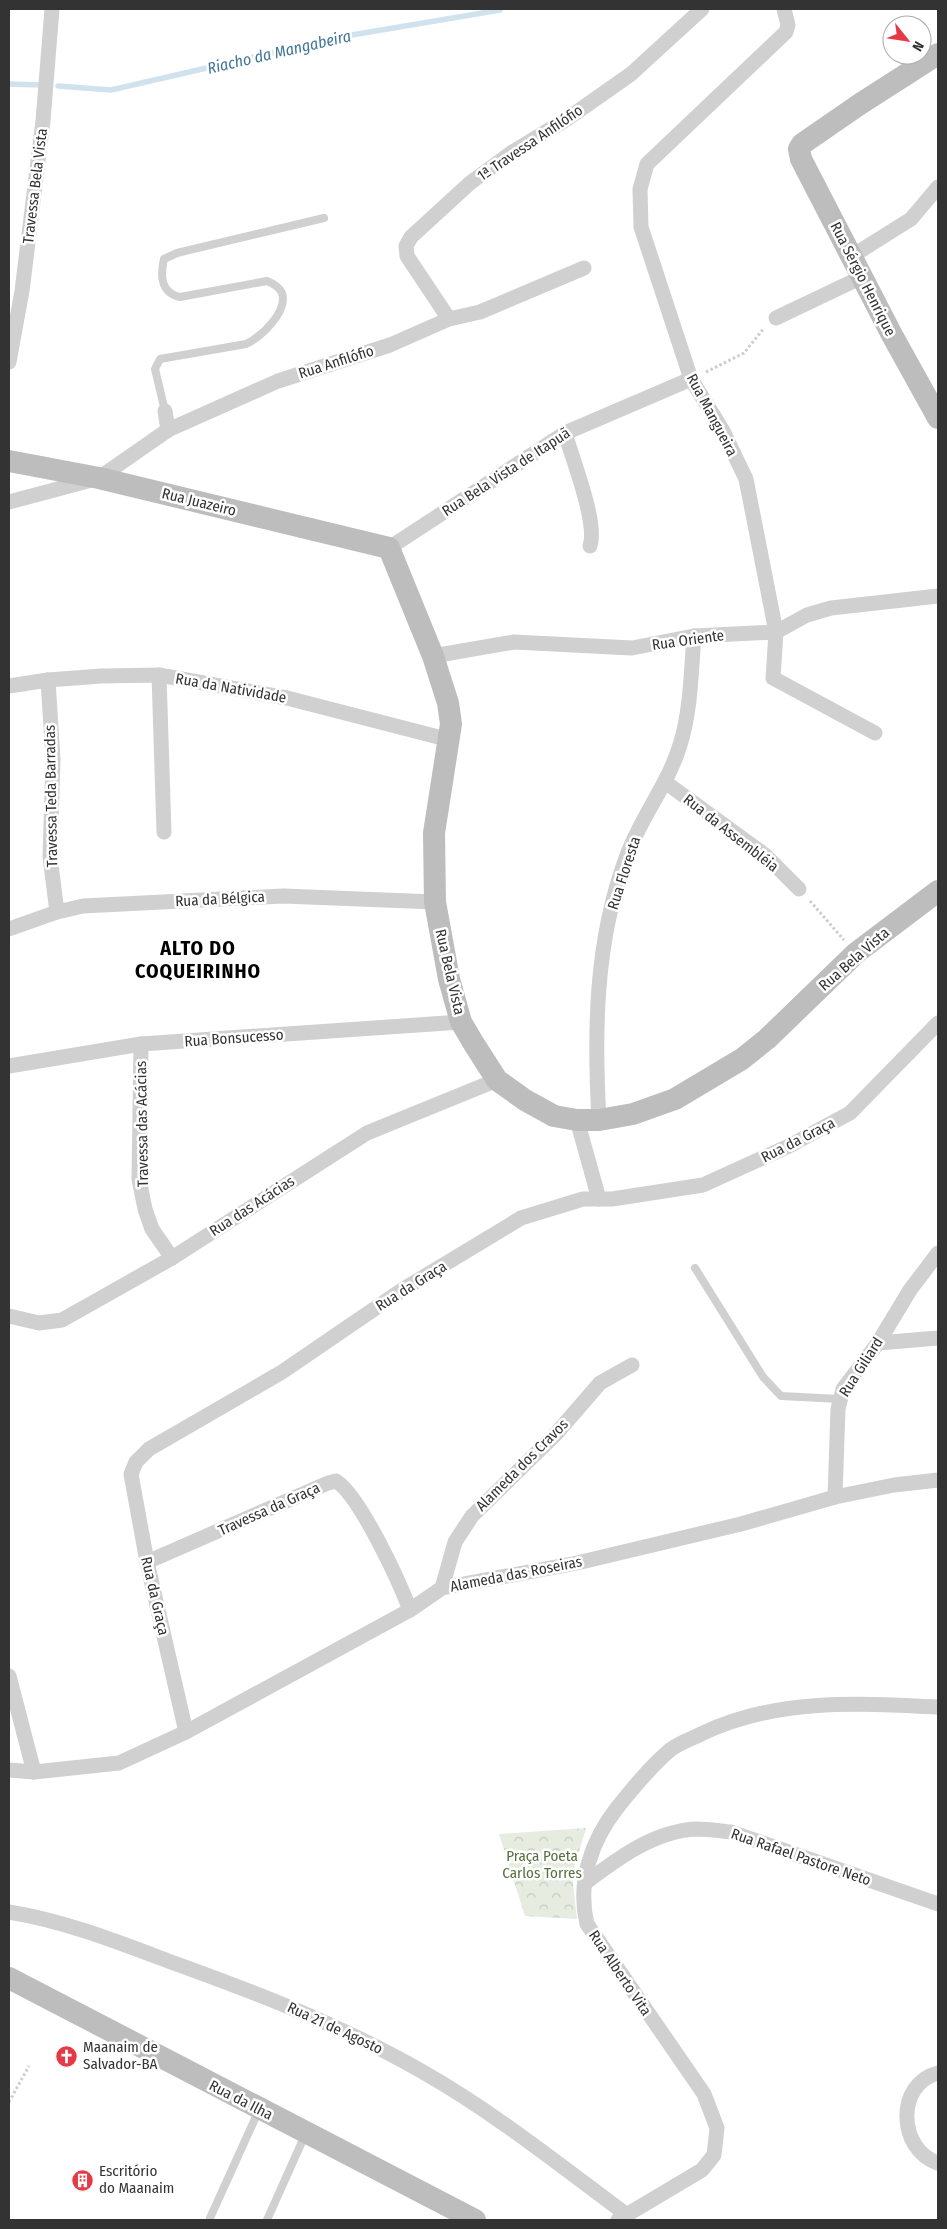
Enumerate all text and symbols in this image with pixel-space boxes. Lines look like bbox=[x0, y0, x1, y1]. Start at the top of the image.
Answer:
north arrow bbox=[882, 15, 932, 65]
water label: Riacho da Mangabeira bbox=[205, 26, 353, 78]
text: N bbox=[908, 38, 927, 54]
street label: 1ª Travessa Anfilófio bbox=[474, 101, 586, 185]
street label: Travessa Bela Vista bbox=[19, 127, 51, 245]
street label: Rua Sérgio Henrique bbox=[826, 219, 900, 339]
street label: Rua Anfilófio bbox=[296, 341, 376, 383]
street label: Rua Mangueira bbox=[683, 371, 741, 459]
street label: Rua Bela Vista de Itapuã bbox=[439, 424, 573, 520]
street label: Rua Juazeiro bbox=[160, 484, 238, 520]
street label: Rua Oriente bbox=[651, 626, 725, 654]
street label: Rua da Natividade bbox=[174, 669, 288, 707]
street label: Travessa Teda Barradas bbox=[41, 724, 61, 868]
street label: Rua da Assembléia bbox=[680, 790, 782, 876]
street label: Rua Floresta bbox=[604, 834, 644, 912]
street label: Rua da Bélgica bbox=[175, 888, 265, 910]
street label: Rua Bela Vista bbox=[815, 924, 893, 994]
street label: Rua Bela Vista bbox=[431, 927, 469, 1017]
district label: ALTO DO COQUEIRINHO bbox=[135, 936, 261, 983]
street label: Rua Bonsucesso bbox=[184, 1026, 284, 1050]
street label: Travessa das Acácias bbox=[132, 1061, 152, 1187]
street label: Rua da Graça bbox=[758, 1114, 838, 1166]
street label: Rua das Acácias bbox=[206, 1172, 298, 1240]
street label: Rua da Graça bbox=[372, 1257, 450, 1315]
street label: Rua Giliard bbox=[835, 1334, 887, 1400]
street label: Alameda dos Cravos bbox=[472, 1415, 572, 1515]
street label: Travessa da Graça bbox=[216, 1479, 322, 1539]
street label: Alameda das Roseiras bbox=[448, 1552, 584, 1596]
street label: Rua da Graça bbox=[137, 1555, 173, 1637]
street label: Rua Rafael Pastore Neto bbox=[729, 1825, 873, 1889]
park label: Praça Poeta Carlos Torres bbox=[502, 1847, 582, 1882]
street label: Rua Alberto Vita bbox=[585, 1927, 655, 2019]
street label: Rua 21 de Agosto bbox=[284, 1998, 386, 2058]
place label: Maanaim de Salvador-BA bbox=[83, 2038, 158, 2073]
church icon: Maanaim de Salvador-BA bbox=[55, 2044, 79, 2068]
street label: Rua da Ilha bbox=[206, 2076, 276, 2124]
place label: Escritório do Maanaim bbox=[99, 2162, 174, 2197]
building icon: Escritório do Maanaim bbox=[71, 2168, 95, 2192]

